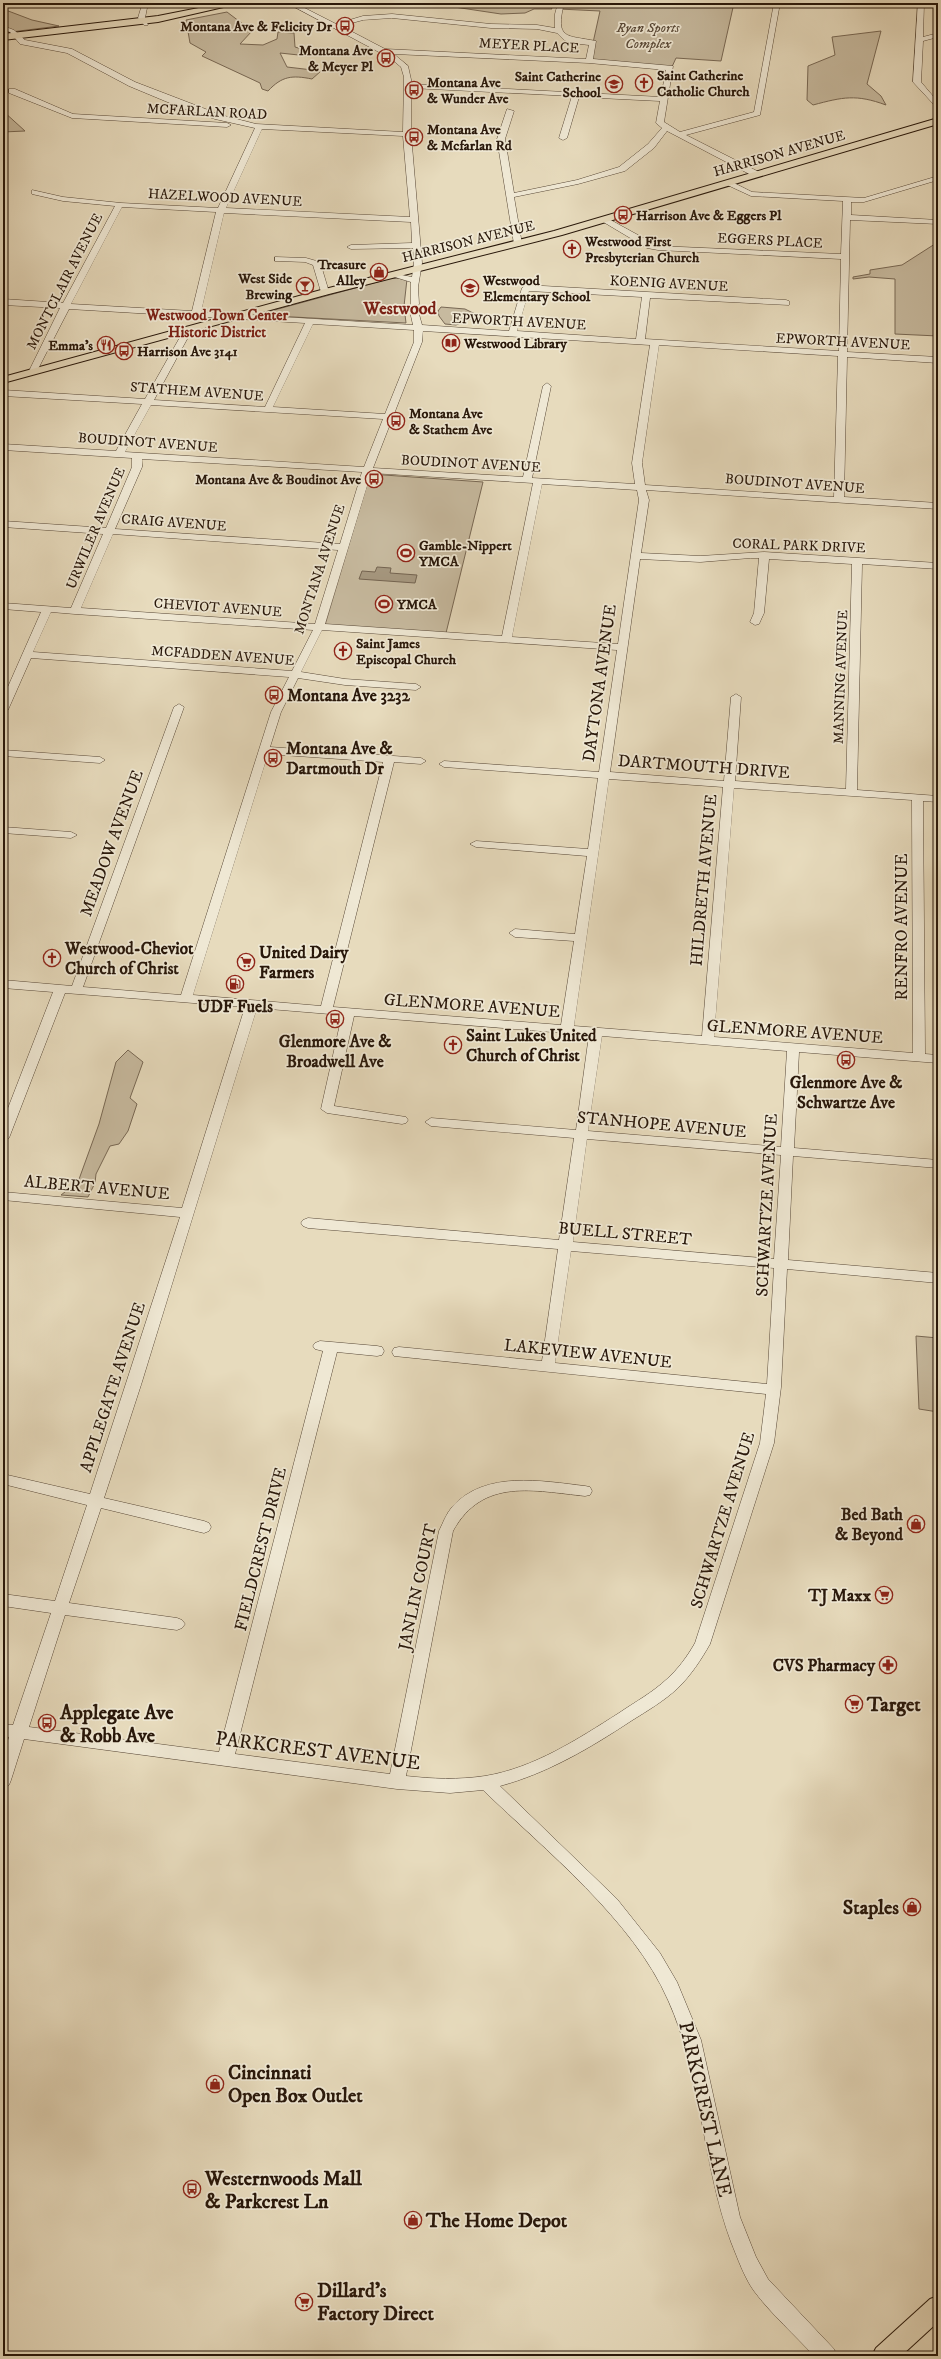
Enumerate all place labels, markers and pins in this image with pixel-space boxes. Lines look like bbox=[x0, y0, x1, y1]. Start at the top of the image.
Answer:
bus stop icon: Montana Ave & Felicity Dr bbox=[335, 16, 355, 36]
place label: Montana Ave & Felicity Dr bbox=[180, 18, 333, 36]
place label: Montana Ave & Meyer Pl bbox=[299, 42, 374, 76]
bus stop icon: Montana Ave & Meyer Pl bbox=[376, 48, 396, 68]
place label: Saint Catherine Catholic Church bbox=[657, 67, 750, 101]
place label: Saint Catherine School bbox=[515, 68, 602, 102]
church icon: Saint Catherine Catholic Church bbox=[634, 73, 654, 93]
place label: Montana Ave & Wunder Ave bbox=[427, 74, 509, 108]
school or university icon: Saint Catherine School bbox=[604, 74, 624, 94]
bus stop icon: Montana Ave & Wunder Ave bbox=[404, 80, 424, 100]
place label: Montana Ave & Mcfarlan Rd bbox=[427, 121, 513, 155]
bus stop icon: Montana Ave & Mcfarlan Rd bbox=[404, 127, 424, 147]
bus stop icon: Harrison Ave & Eggers Pl bbox=[613, 205, 633, 225]
place label: Harrison Ave & Eggers Pl bbox=[636, 207, 782, 225]
place label: Westwood First Presbyterian Church bbox=[584, 233, 700, 267]
church icon: Westwood First Presbyterian Church bbox=[562, 239, 582, 259]
place label: Treasure Alley bbox=[316, 256, 366, 290]
shop icon: Treasure Alley bbox=[369, 262, 389, 282]
place label: West Side Brewing bbox=[237, 270, 293, 304]
place label: Westwood Elementary School bbox=[482, 272, 591, 306]
bar icon: West Side Brewing bbox=[295, 276, 315, 296]
school or university icon: Westwood Elementary School bbox=[460, 278, 480, 298]
library icon: Westwood Library bbox=[441, 333, 461, 353]
restaurant icon: Emma's bbox=[96, 335, 116, 355]
place label: Westwood Library bbox=[463, 335, 567, 353]
place label: Emma's bbox=[48, 337, 93, 355]
bus stop icon: Harrison Ave 3141 bbox=[114, 341, 134, 361]
place label: Harrison Ave 3141 bbox=[137, 343, 238, 361]
place label: Montana Ave & Stathem Ave bbox=[409, 405, 492, 439]
bus stop icon: Montana Ave & Stathem Ave bbox=[386, 411, 406, 431]
bus stop icon: Montana Ave & Boudinot Ave bbox=[364, 469, 384, 489]
place label: Montana Ave & Boudinot Ave bbox=[195, 471, 361, 489]
place label: Gamble-Nippert YMCA bbox=[418, 537, 512, 571]
sports icon: Gamble-Nippert YMCA bbox=[396, 543, 416, 563]
sports icon: YMCA bbox=[374, 594, 394, 614]
place label: YMCA bbox=[396, 596, 438, 614]
place label: Saint James Episcopal Church bbox=[356, 635, 457, 669]
church icon: Saint James Episcopal Church bbox=[333, 641, 353, 661]
bus stop icon: Montana Ave 3232 bbox=[264, 685, 284, 705]
place label: Montana Ave 3232 bbox=[287, 685, 410, 707]
place label: Montana Ave & Dartmouth Dr bbox=[286, 738, 392, 780]
bus stop icon: Montana Ave & Dartmouth Dr bbox=[263, 748, 283, 768]
place label: Westwood-Cheviot Church of Christ bbox=[64, 938, 194, 980]
place label: United Dairy Farmers bbox=[259, 942, 349, 984]
church icon: Westwood-Cheviot Church of Christ bbox=[42, 948, 62, 968]
supermarket icon: United Dairy Farmers bbox=[236, 952, 256, 972]
fuel station icon: UDF Fuels bbox=[225, 974, 245, 994]
place label: UDF Fuels bbox=[197, 996, 273, 1018]
bus stop icon: Glenmore Ave & Broadwell Ave bbox=[325, 1009, 345, 1029]
place label: Saint Lukes United Church of Christ bbox=[466, 1025, 597, 1067]
place label: Glenmore Ave & Broadwell Ave bbox=[279, 1031, 391, 1073]
church icon: Saint Lukes United Church of Christ bbox=[443, 1035, 463, 1055]
bus stop icon: Glenmore Ave & Schwartze Ave bbox=[836, 1050, 856, 1070]
place label: Glenmore Ave & Schwartze Ave bbox=[790, 1072, 902, 1114]
place label: Bed Bath & Beyond bbox=[835, 1504, 904, 1546]
shop icon: Bed Bath & Beyond bbox=[906, 1514, 926, 1534]
place label: TJ Maxx bbox=[807, 1585, 872, 1607]
supermarket icon: TJ Maxx bbox=[874, 1585, 894, 1605]
place label: CVS Pharmacy bbox=[773, 1655, 876, 1677]
pharmacy icon: CVS Pharmacy bbox=[878, 1655, 898, 1675]
place label: Target bbox=[866, 1693, 921, 1718]
supermarket icon: Target bbox=[844, 1694, 864, 1714]
place label: Applegate Ave & Robb Ave bbox=[59, 1701, 174, 1749]
bus stop icon: Applegate Ave & Robb Ave bbox=[37, 1713, 57, 1733]
place label: Staples bbox=[843, 1896, 899, 1921]
shop icon: Staples bbox=[902, 1897, 922, 1917]
place label: Cincinnati Open Box Outlet bbox=[228, 2061, 363, 2109]
shop icon: Cincinnati Open Box Outlet bbox=[205, 2074, 225, 2094]
place label: Westernwoods Mall & Parkcrest Ln bbox=[204, 2167, 363, 2215]
bus stop icon: Westernwoods Mall & Parkcrest Ln bbox=[182, 2179, 202, 2199]
place label: The Home Depot bbox=[425, 2209, 568, 2234]
shop icon: The Home Depot bbox=[403, 2210, 423, 2230]
place label: Dillard’s Factory Direct bbox=[317, 2279, 434, 2327]
supermarket icon: Dillard’s Factory Direct bbox=[294, 2292, 314, 2312]

